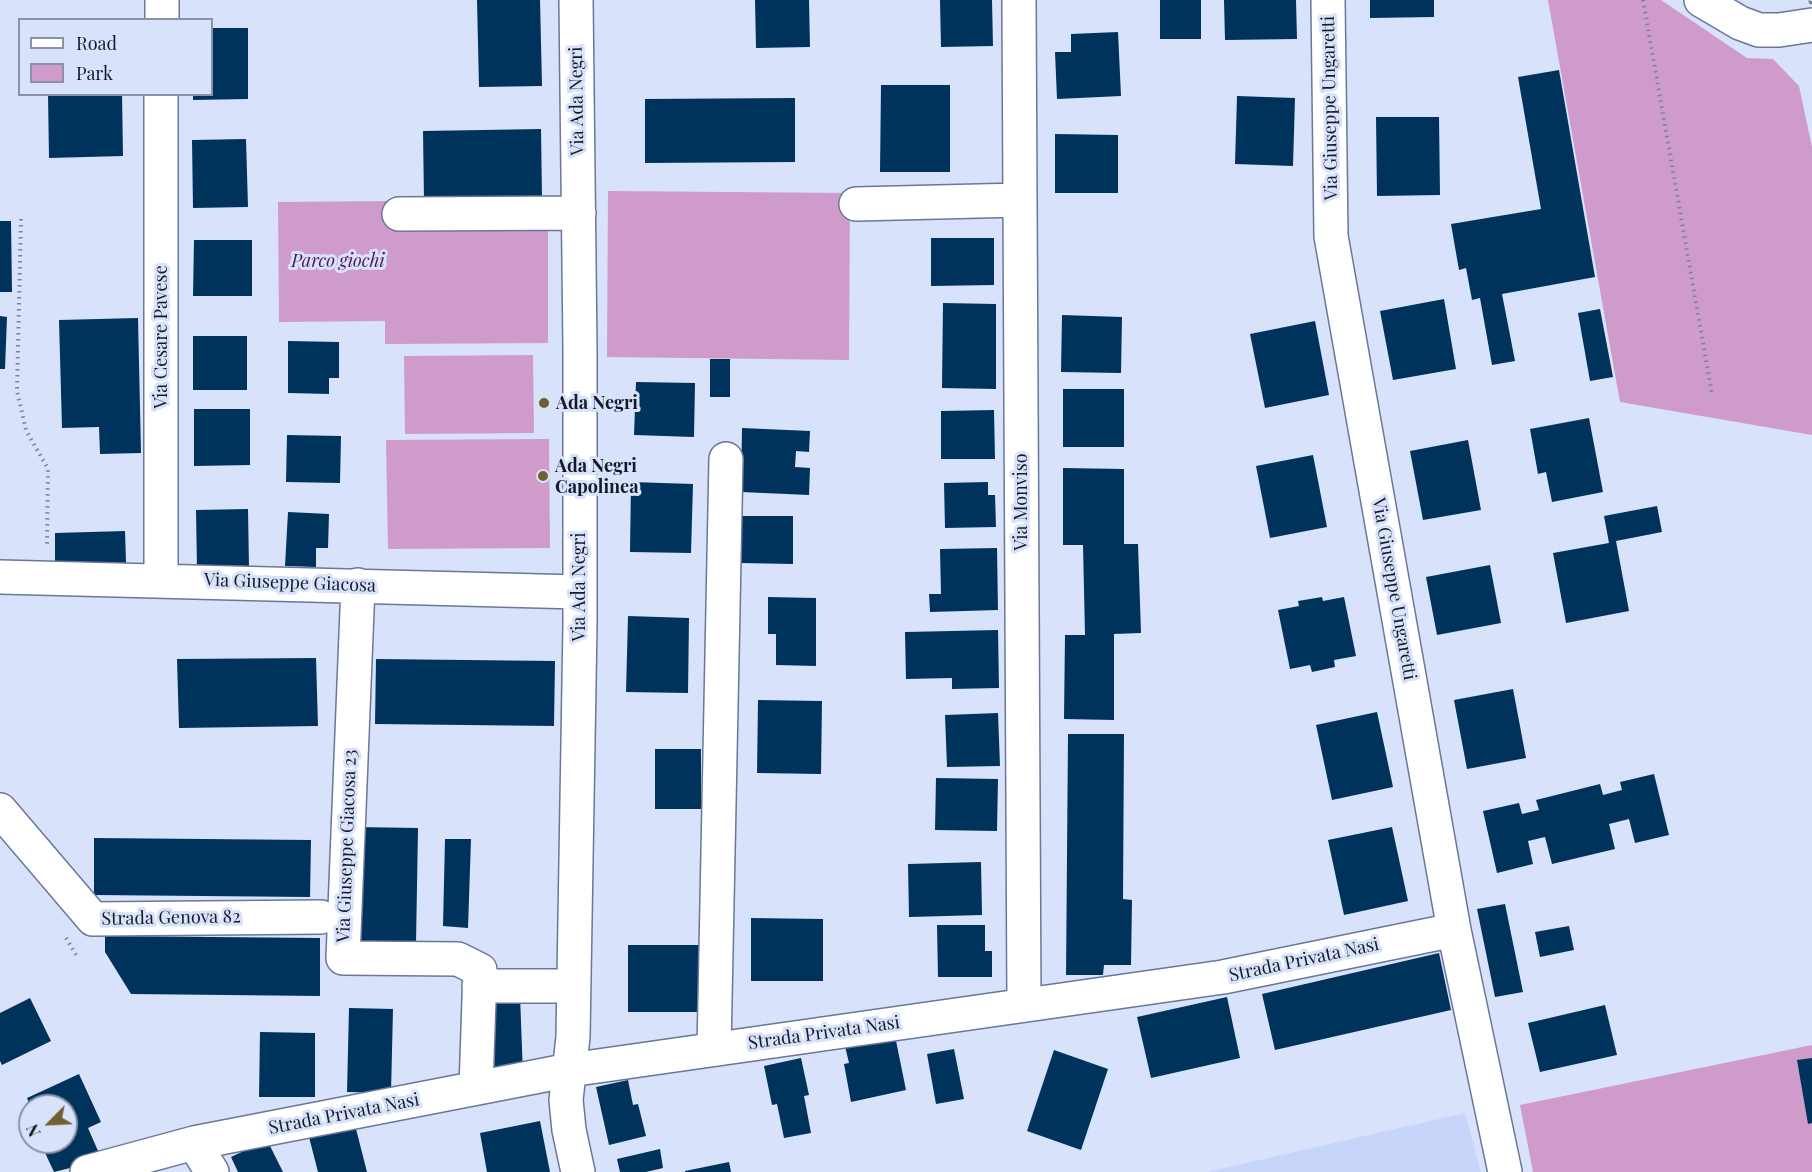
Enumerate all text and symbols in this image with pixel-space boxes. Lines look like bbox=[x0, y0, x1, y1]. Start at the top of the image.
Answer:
street label: Via Giuseppe Ungaretti bbox=[1318, 16, 1342, 200]
legend bbox=[18, 18, 213, 96]
text: Road bbox=[76, 31, 117, 55]
street label: Via Ada Negri bbox=[565, 46, 589, 156]
text: Park bbox=[76, 61, 113, 85]
park label: Parco giochi bbox=[291, 250, 385, 272]
street label: Via Cesare Pavese bbox=[150, 265, 172, 409]
place label: Ada Negri bbox=[556, 392, 638, 414]
marker: Ada Negri bbox=[537, 396, 551, 410]
street label: Via Monviso bbox=[1010, 453, 1032, 551]
place label: Ada Negri Capolinea bbox=[555, 455, 639, 498]
marker: Ada Negri Capolinea bbox=[536, 469, 550, 483]
street label: Via Giuseppe Ungaretti bbox=[1367, 496, 1421, 682]
street label: Via Ada Negri bbox=[568, 532, 590, 642]
street label: Via Giuseppe Giacosa bbox=[204, 569, 376, 597]
street label: Via Giuseppe Giacosa 23 bbox=[333, 749, 361, 943]
street label: Strada Genova 82 bbox=[101, 906, 241, 930]
street label: Strada Privata Nasi bbox=[1227, 934, 1381, 986]
street label: Strada Privata Nasi bbox=[747, 1012, 901, 1054]
street label: Strada Privata Nasi bbox=[267, 1089, 421, 1139]
north arrow bbox=[18, 1094, 78, 1154]
text: N bbox=[21, 1121, 45, 1140]

